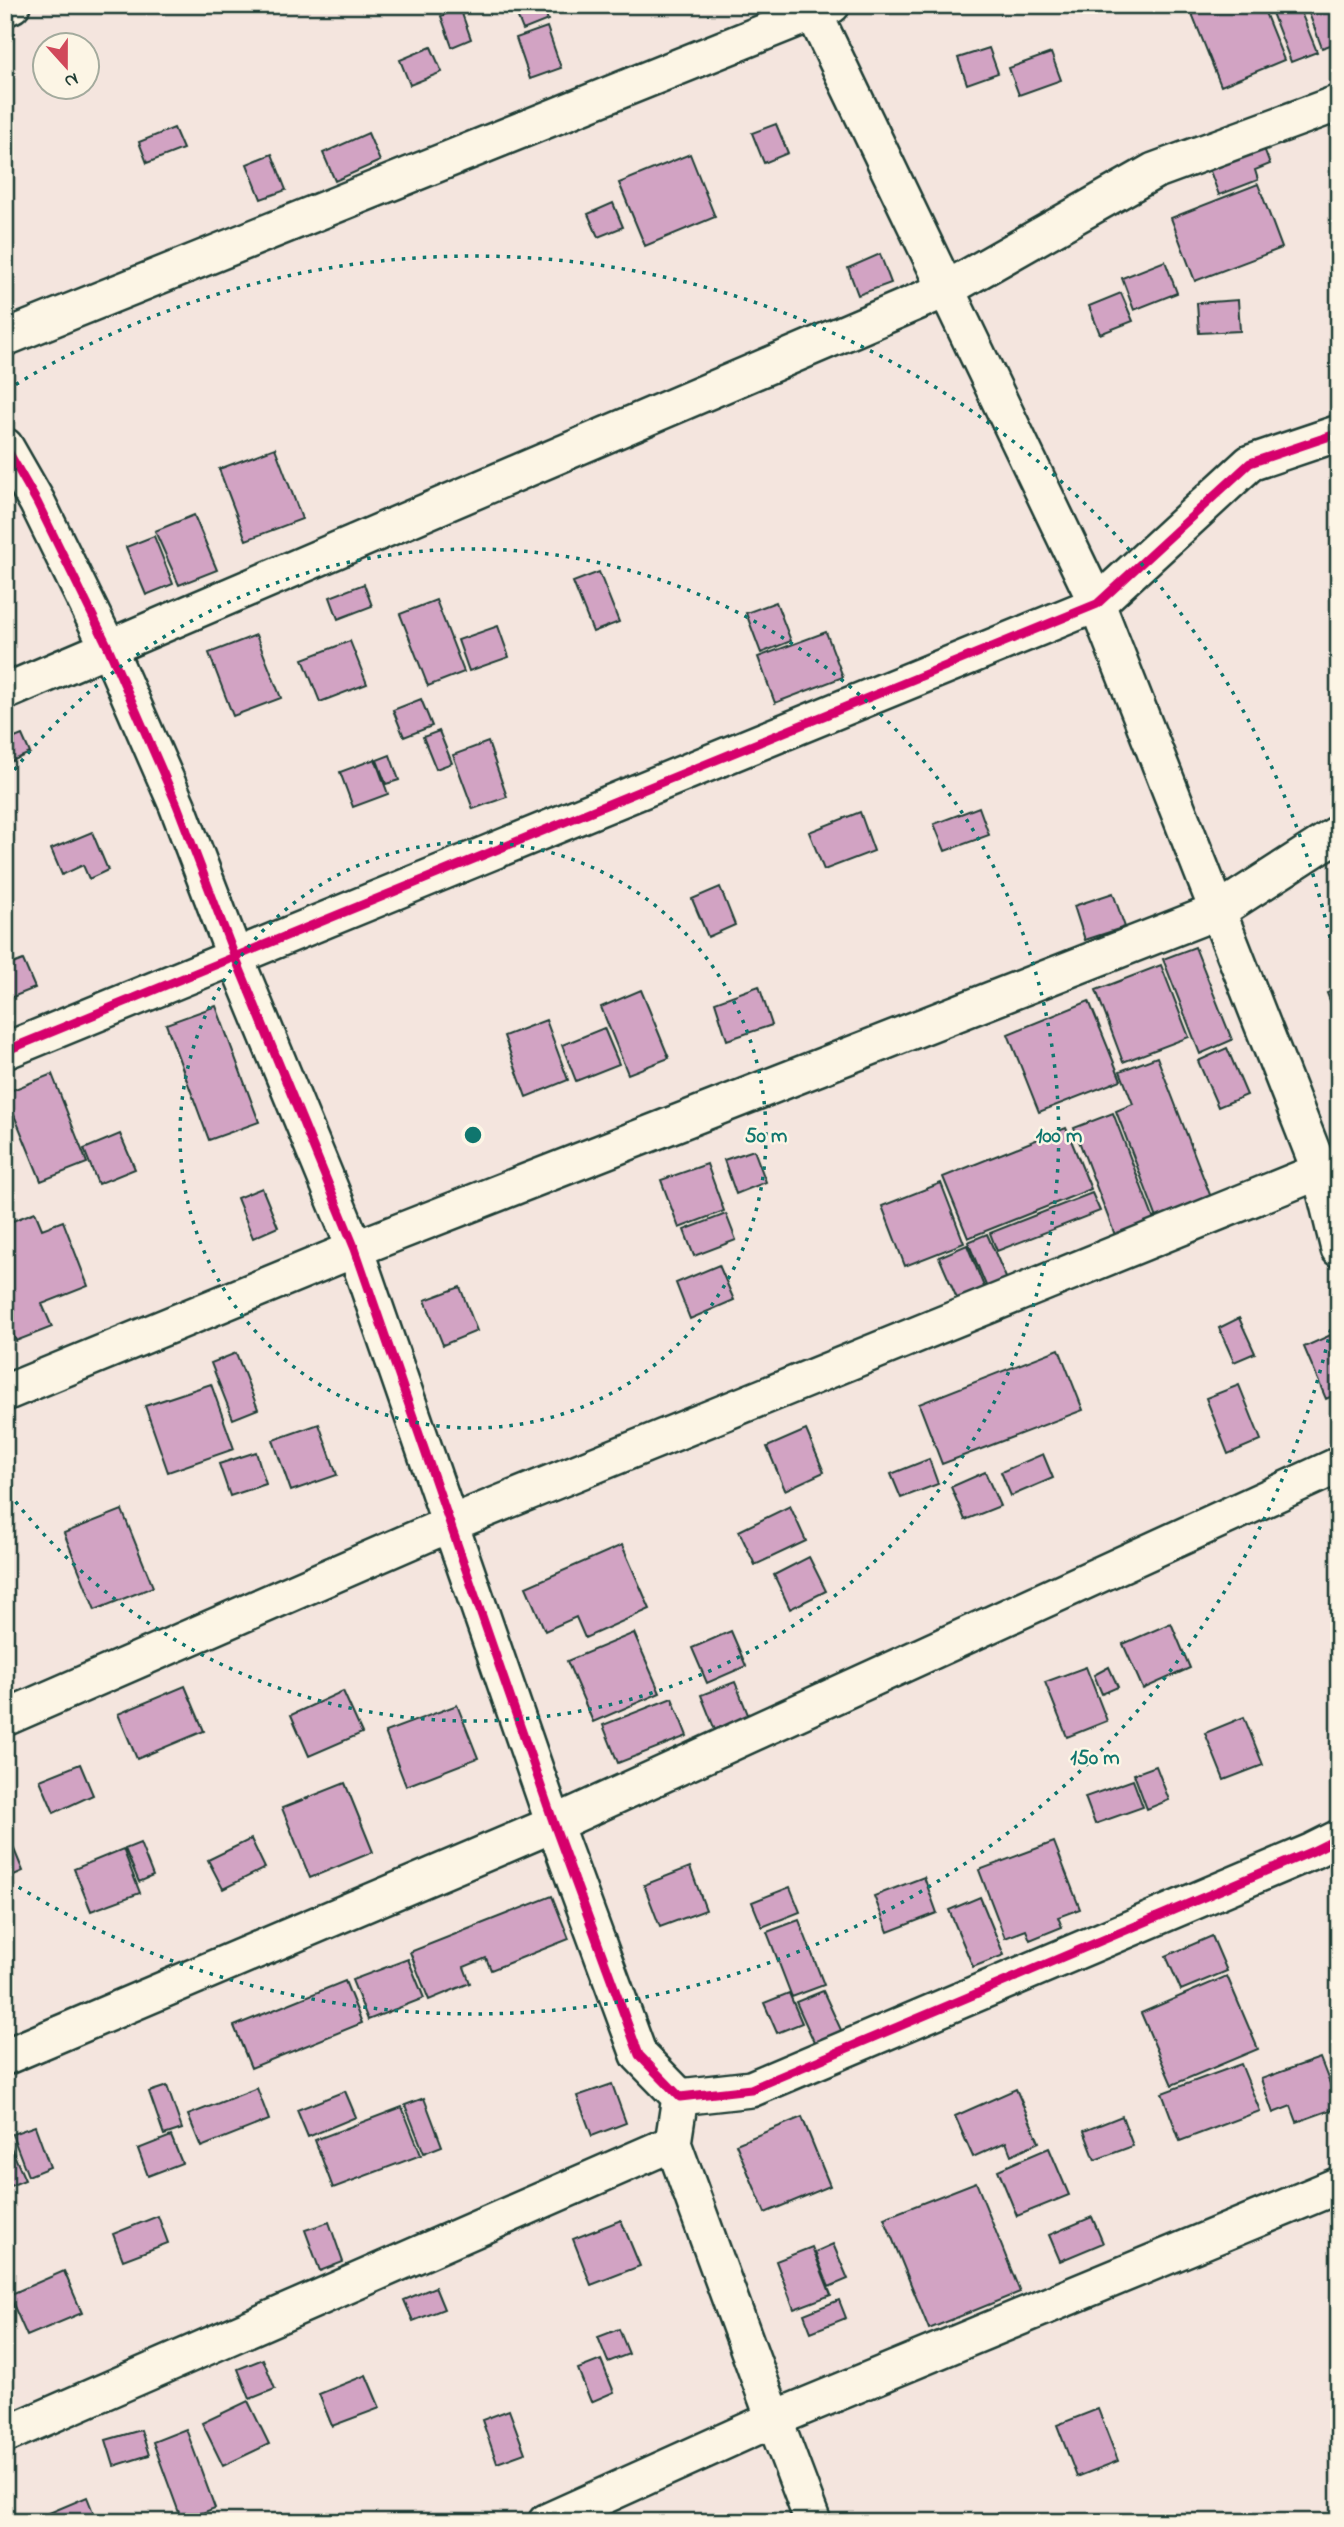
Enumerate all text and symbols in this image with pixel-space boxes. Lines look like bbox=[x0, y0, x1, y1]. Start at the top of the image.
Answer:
north arrow bbox=[32, 32, 102, 102]
text: N bbox=[60, 65, 82, 95]
text: 50 m bbox=[745, 1122, 787, 1152]
text: 100 m bbox=[1036, 1122, 1082, 1152]
centre of rings bbox=[461, 1123, 485, 1147]
text: 150 m bbox=[1070, 1744, 1120, 1774]

